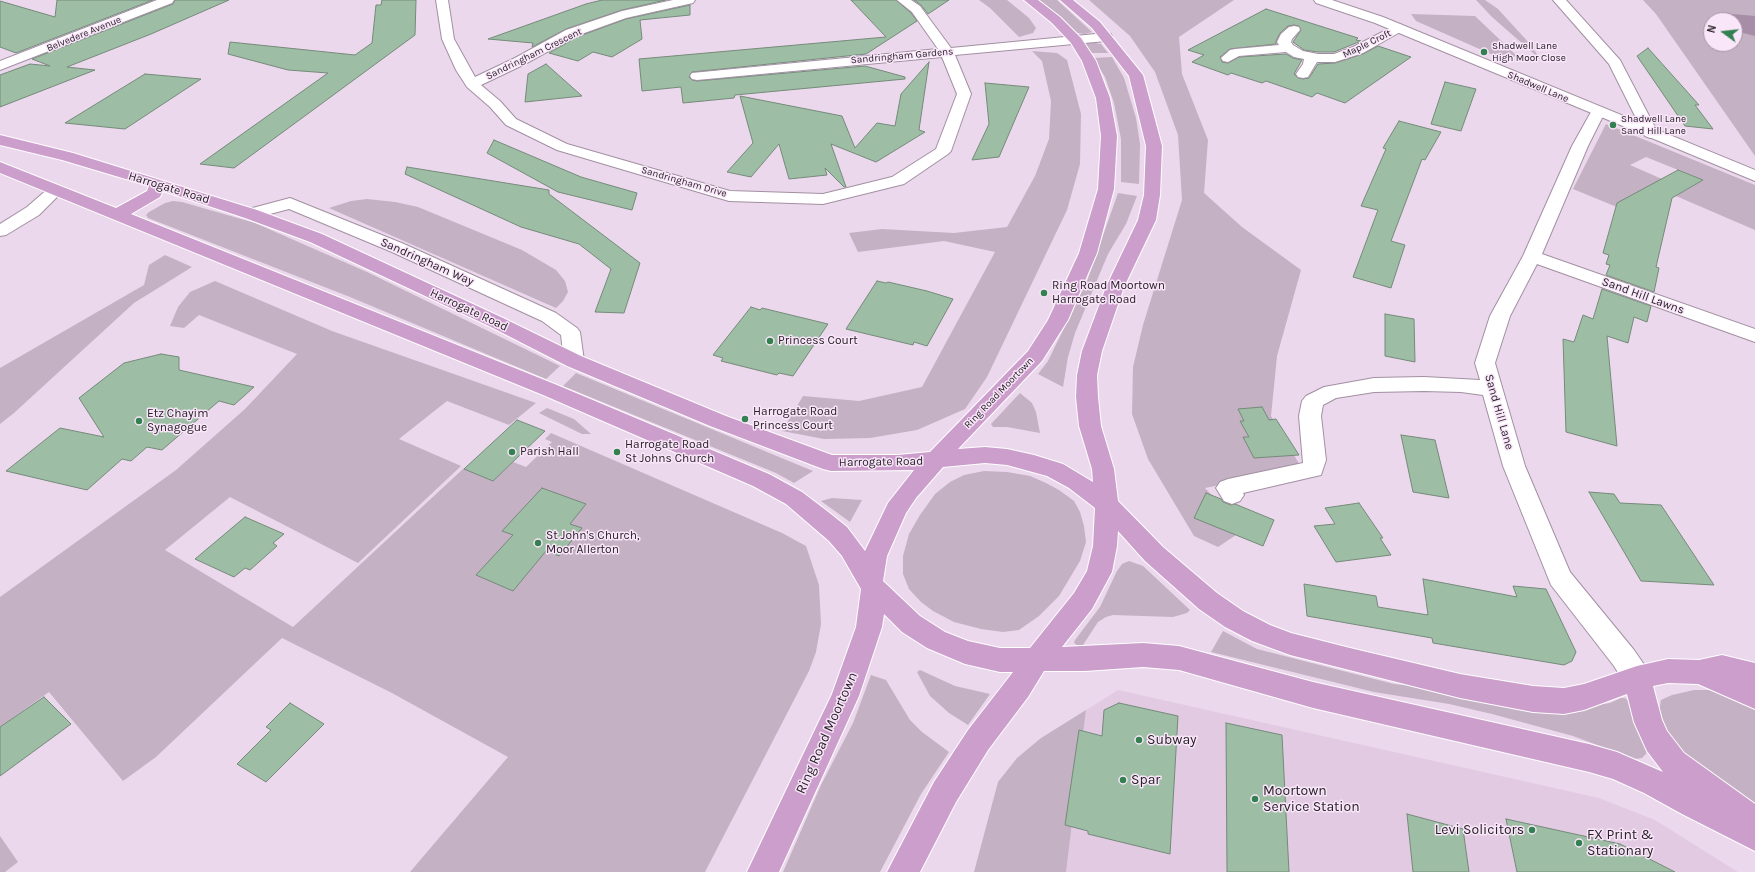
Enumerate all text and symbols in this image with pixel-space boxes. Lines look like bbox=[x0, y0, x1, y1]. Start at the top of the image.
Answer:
north arrow bbox=[1703, 12, 1743, 52]
street label: Belvedere Avenue bbox=[45, 14, 123, 54]
text: N bbox=[1705, 24, 1719, 35]
street label: Sandringham Crescent bbox=[484, 26, 584, 82]
street label: Maple Croft bbox=[1341, 27, 1393, 61]
place label: Shadwell Lane High Moor Close bbox=[1492, 40, 1566, 64]
street label: Sandringham Gardens bbox=[850, 46, 954, 66]
marker: Shadwell Lane High Moor Close bbox=[1479, 47, 1489, 57]
street label: Shadwell Lane bbox=[1506, 69, 1570, 105]
place label: Shadwell Lane Sand Hill Lane bbox=[1621, 113, 1686, 136]
marker: Shadwell Lane Sand Hill Lane bbox=[1608, 120, 1618, 130]
street label: Sandringham Drive bbox=[640, 164, 728, 200]
street label: Harrogate Road bbox=[127, 169, 211, 207]
street label: Sandringham Way bbox=[378, 235, 476, 289]
street label: Sand Hill Lawns bbox=[1600, 274, 1686, 318]
place label: Ring Road Moortown Harrogate Road bbox=[1052, 279, 1165, 307]
street label: Harrogate Road bbox=[428, 286, 510, 334]
marker: Ring Road Moortown Harrogate Road bbox=[1039, 288, 1049, 298]
place label: Princess Court bbox=[778, 334, 858, 348]
marker: Princess Court bbox=[765, 336, 775, 346]
street label: Ring Road Moortown bbox=[962, 355, 1036, 431]
street label: Sand Hill Lane bbox=[1481, 373, 1517, 451]
place label: Harrogate Road Princess Court bbox=[753, 405, 837, 433]
place label: Etz Chayim Synagogue bbox=[147, 407, 208, 435]
marker: Harrogate Road Princess Court bbox=[740, 414, 750, 424]
marker: Etz Chayim Synagogue bbox=[134, 416, 144, 426]
place label: Harrogate Road St Johns Church bbox=[625, 438, 714, 466]
place label: Parish Hall bbox=[520, 445, 579, 459]
marker: Parish Hall bbox=[507, 447, 517, 457]
marker: Harrogate Road St Johns Church bbox=[612, 447, 622, 457]
street label: Harrogate Road bbox=[839, 454, 923, 470]
place label: St John's Church, Moor Allerton bbox=[546, 529, 639, 557]
marker: St John's Church, Moor Allerton bbox=[533, 538, 543, 548]
street label: Ring Road Moortown bbox=[793, 669, 861, 797]
place label: Subway bbox=[1147, 732, 1197, 748]
marker: Subway bbox=[1134, 735, 1144, 745]
place label: Spar bbox=[1131, 772, 1160, 788]
marker: Spar bbox=[1118, 775, 1128, 785]
place label: Moortown Service Station bbox=[1263, 783, 1360, 816]
marker: Moortown Service Station bbox=[1250, 794, 1260, 804]
place label: Levi Solicitors bbox=[1435, 822, 1524, 838]
marker: Levi Solicitors bbox=[1527, 825, 1537, 835]
place label: FX Print & Stationary bbox=[1587, 827, 1653, 860]
marker: FX Print & Stationary bbox=[1574, 838, 1584, 848]

